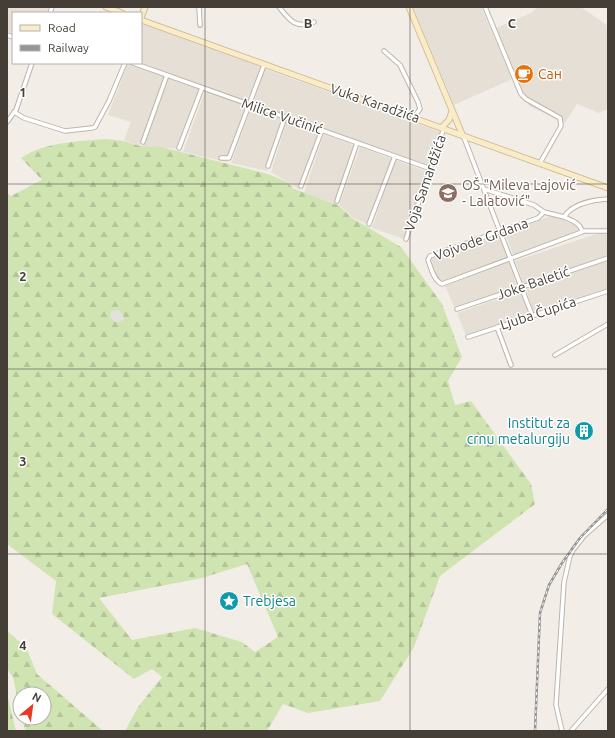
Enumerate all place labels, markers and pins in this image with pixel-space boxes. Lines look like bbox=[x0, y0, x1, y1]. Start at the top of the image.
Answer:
cafe icon: Сан bbox=[513, 63, 535, 85]
place label: Сан bbox=[538, 66, 562, 82]
place label: OŠ "Mileva Lajović - Lalatović" bbox=[462, 176, 576, 209]
school or university icon: OŠ "Mileva Lajović - Lalatović" bbox=[437, 182, 459, 204]
place label: Institut za crnu metalurgiju bbox=[467, 415, 570, 447]
building icon: Institut za crnu metalurgiju bbox=[573, 420, 595, 442]
place icon: Trebjesa bbox=[218, 590, 240, 612]
place label: Trebjesa bbox=[243, 593, 296, 609]

